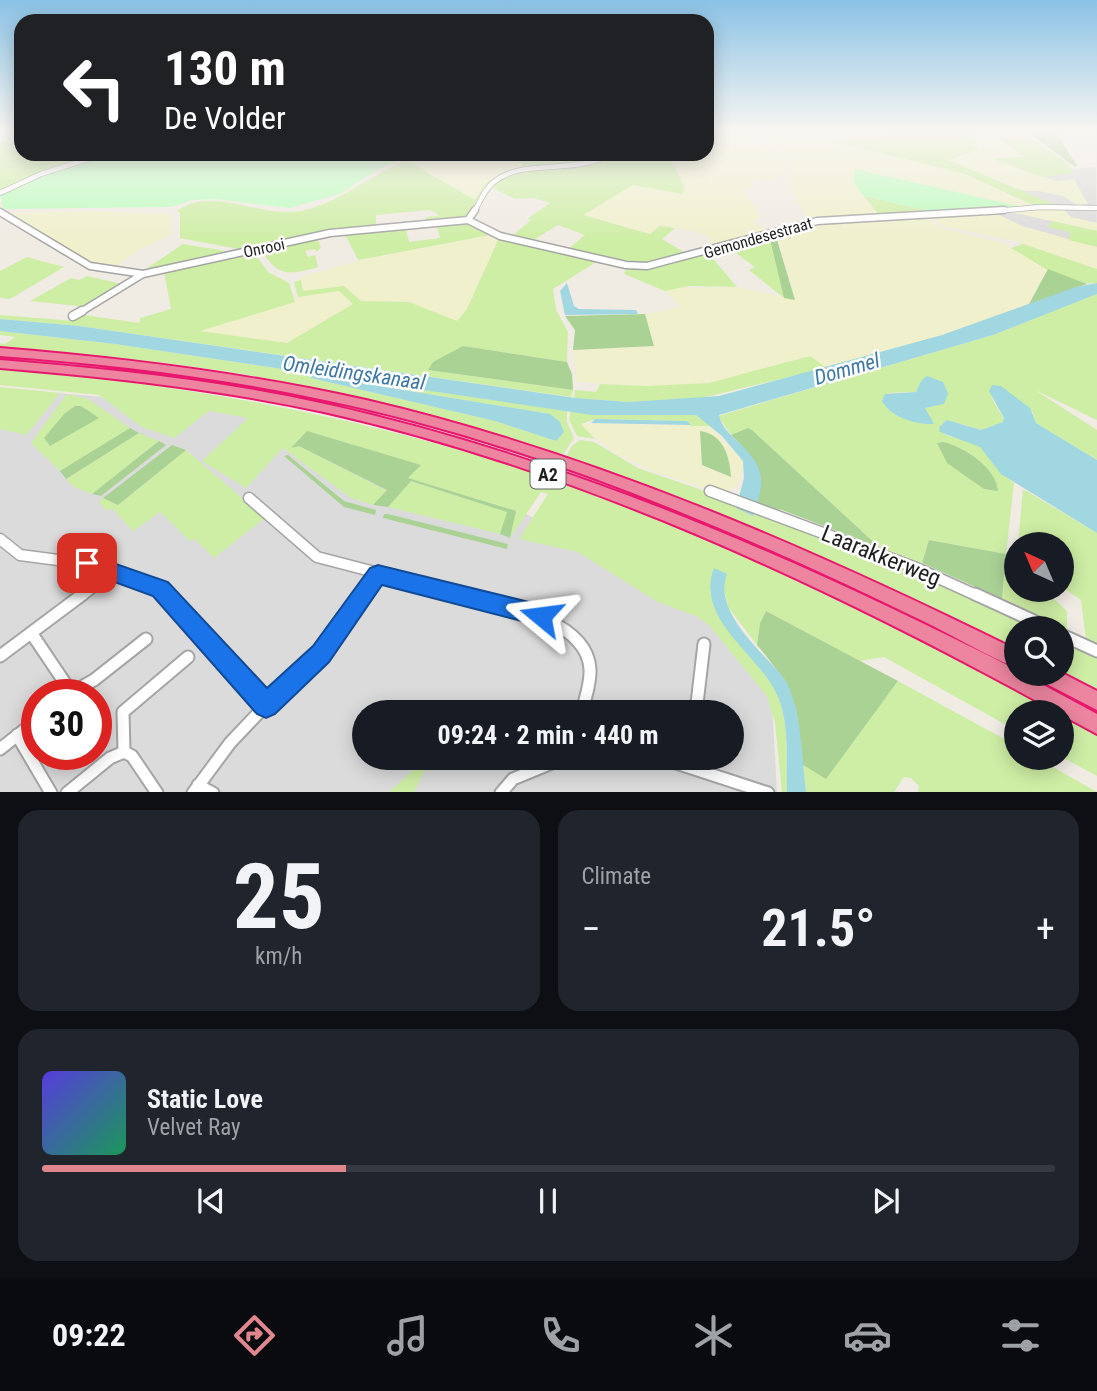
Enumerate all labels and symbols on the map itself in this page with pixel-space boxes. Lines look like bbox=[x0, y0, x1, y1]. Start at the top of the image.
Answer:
street label: Gemondesestraat bbox=[702, 213, 815, 263]
street label: Onrooi bbox=[242, 234, 286, 262]
water label: Dommel bbox=[812, 348, 883, 390]
water label: Omleidingskanaal bbox=[281, 351, 427, 395]
road number: A2 bbox=[530, 460, 566, 488]
street label: Laarakkerweg bbox=[817, 520, 945, 592]
north arrow bbox=[1004, 532, 1074, 602]
pin bbox=[57, 533, 117, 593]
position arrow bbox=[504, 579, 578, 653]
speed limit sign: 30 bbox=[21, 679, 112, 770]

